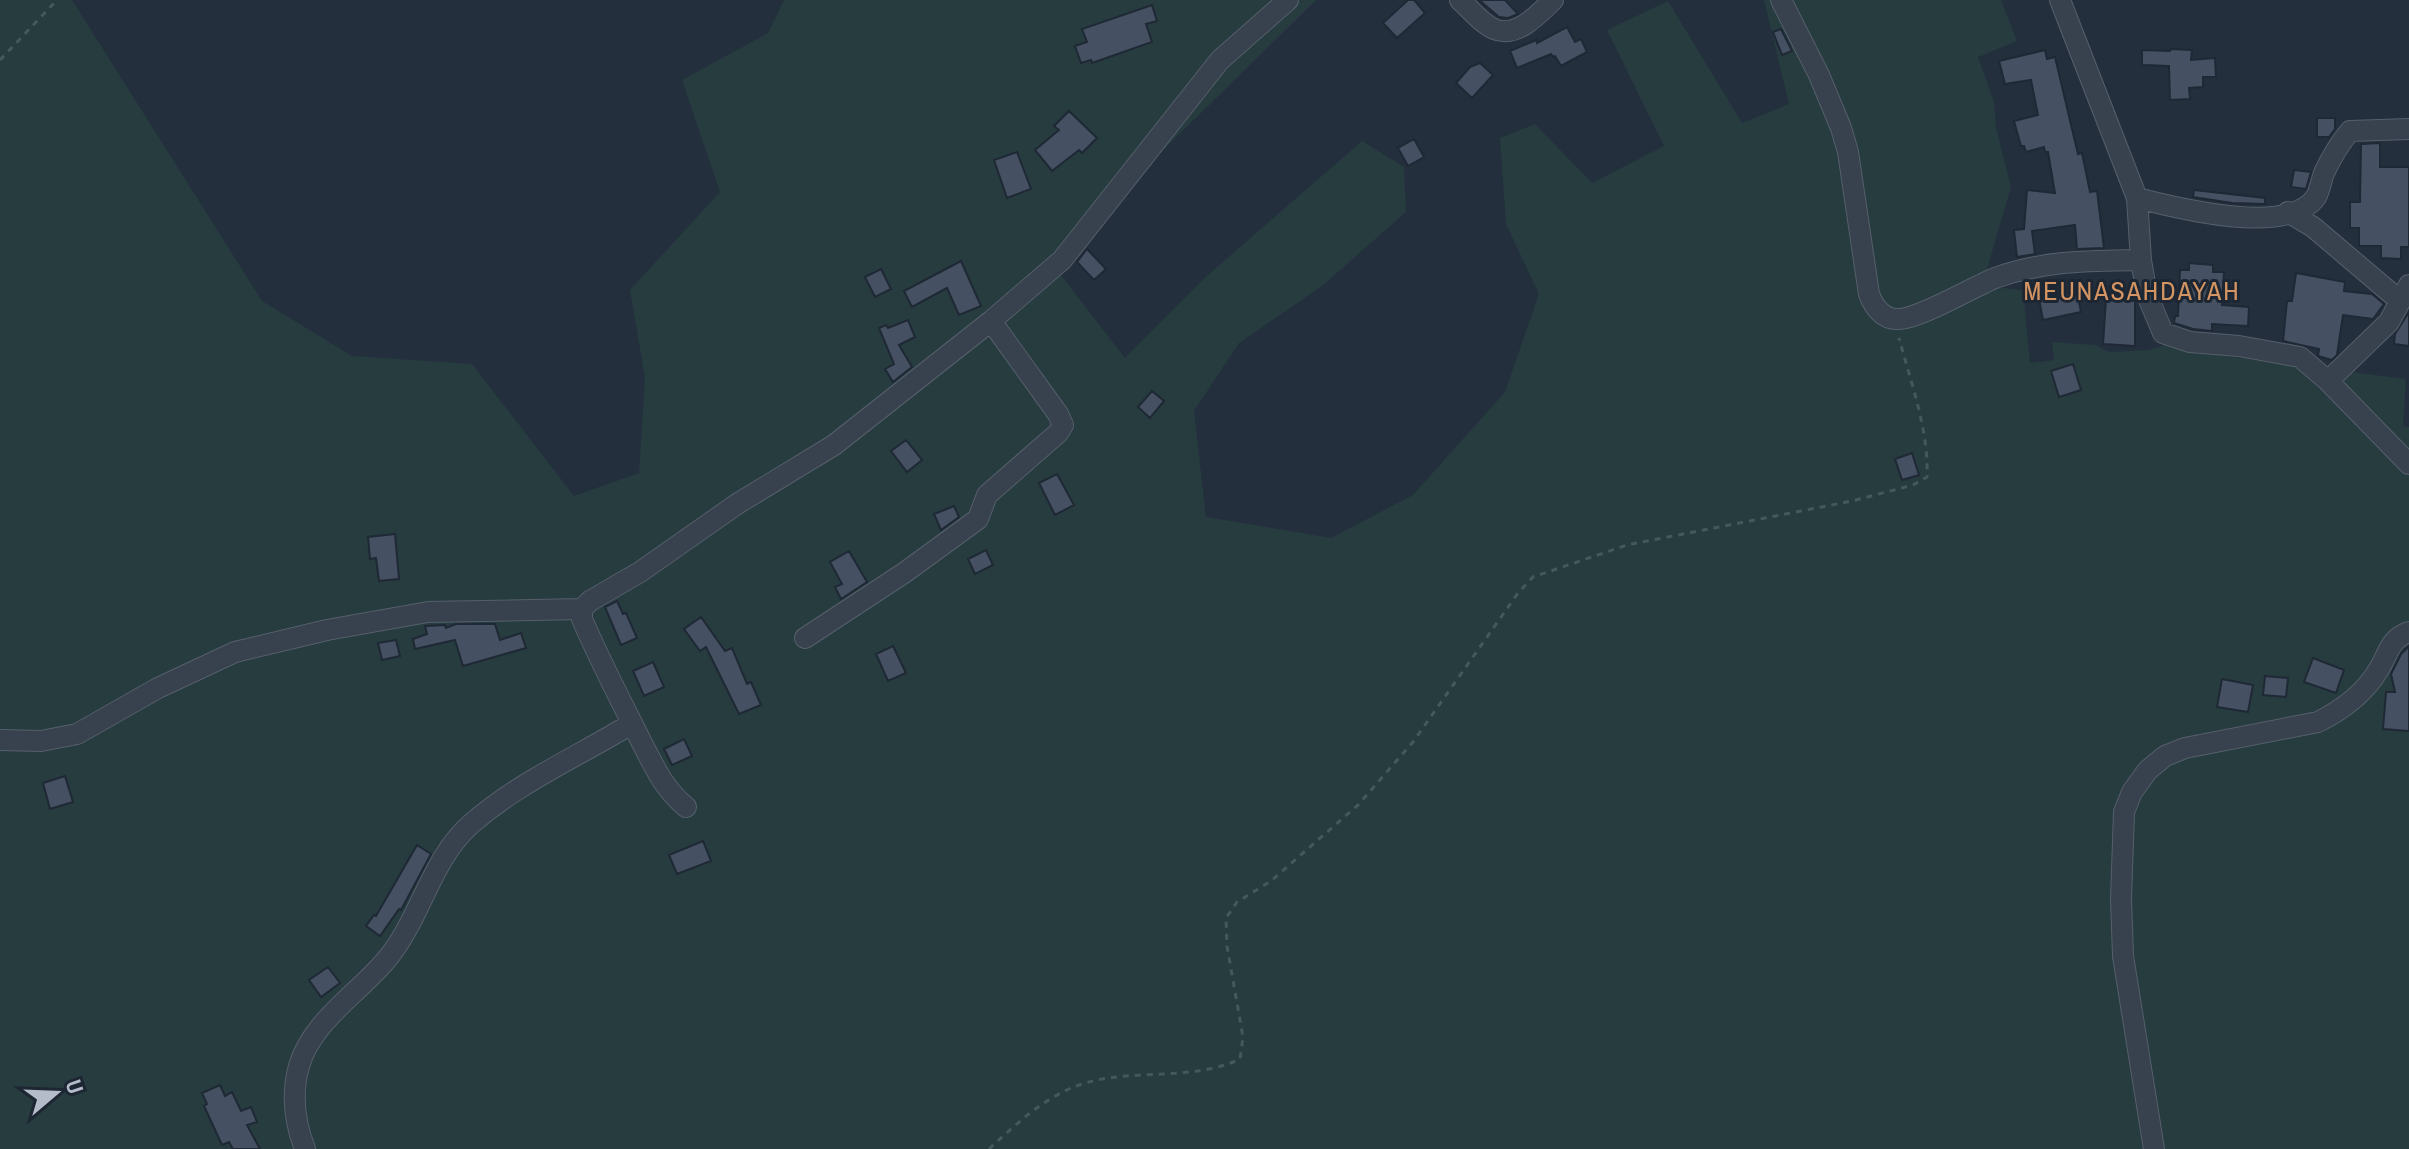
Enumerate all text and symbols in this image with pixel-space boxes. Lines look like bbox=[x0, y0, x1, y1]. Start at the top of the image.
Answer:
district label: MEUNASAHDAYAH bbox=[2023, 273, 2241, 308]
north arrow bbox=[16, 1053, 96, 1133]
text: U bbox=[59, 1075, 91, 1098]

